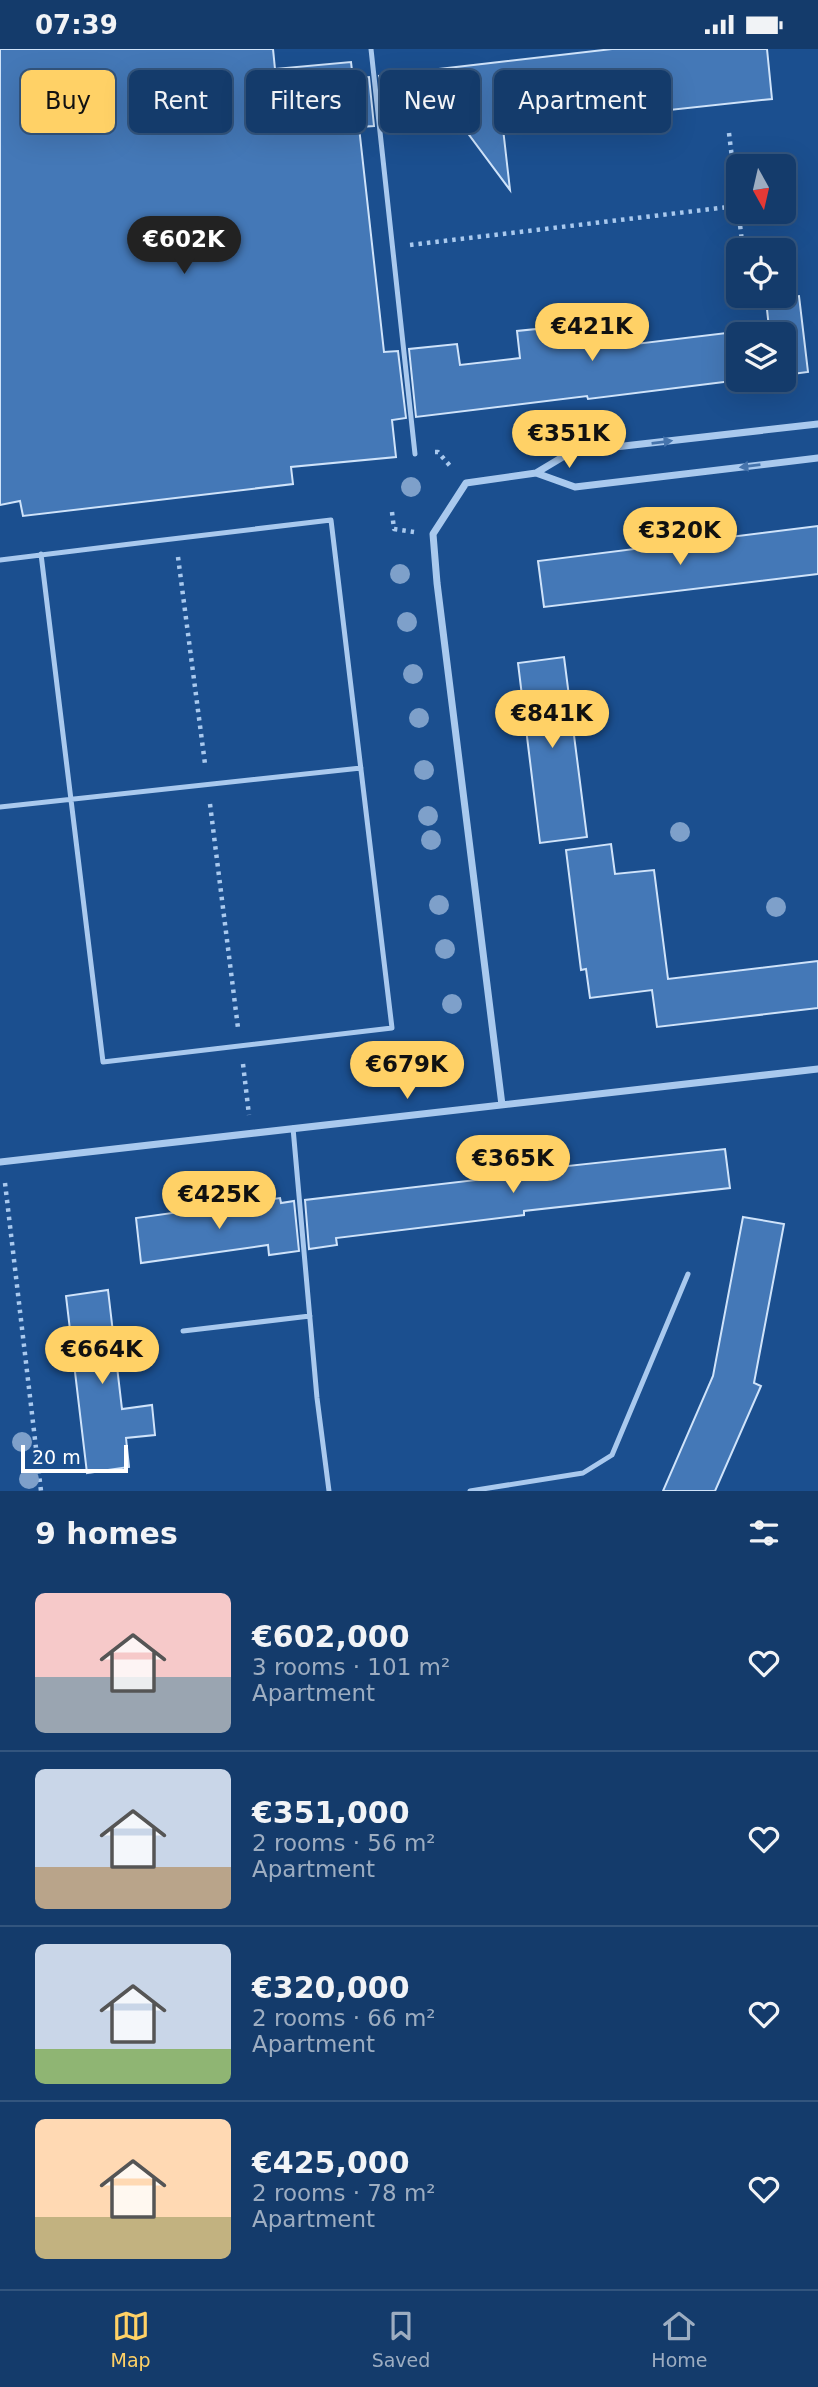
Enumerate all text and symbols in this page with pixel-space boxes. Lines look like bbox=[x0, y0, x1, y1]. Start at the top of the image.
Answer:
text: 07:39 bbox=[35, 10, 118, 40]
chip: Buy bbox=[21, 70, 115, 133]
chip: Rent bbox=[129, 70, 232, 133]
chip: Filters bbox=[246, 70, 366, 133]
chip: New bbox=[380, 70, 480, 133]
chip: Apartment bbox=[494, 70, 671, 133]
north arrow bbox=[726, 154, 796, 224]
map controls bbox=[726, 154, 796, 392]
pin: €602K bbox=[135, 217, 233, 276]
text: €602K bbox=[143, 226, 225, 252]
button: locate bbox=[726, 238, 796, 308]
pin: €421K bbox=[543, 303, 641, 363]
text: €421K bbox=[551, 313, 633, 339]
button: layers bbox=[726, 322, 796, 392]
pin: €351K bbox=[520, 411, 618, 470]
text: €351K bbox=[528, 420, 610, 446]
one-way arrow bbox=[652, 436, 674, 447]
one-way arrow bbox=[739, 461, 761, 472]
pin: €320K bbox=[631, 507, 729, 567]
text: €320K bbox=[639, 517, 721, 543]
pin: €841K bbox=[503, 691, 601, 750]
text: €841K bbox=[511, 700, 593, 726]
pin: €679K bbox=[358, 1041, 456, 1101]
text: €679K bbox=[366, 1051, 448, 1077]
pin: €365K bbox=[464, 1135, 562, 1195]
text: €365K bbox=[472, 1145, 554, 1171]
pin: €425K bbox=[170, 1171, 268, 1231]
text: €425K bbox=[178, 1181, 260, 1207]
pin: €664K bbox=[53, 1327, 151, 1386]
text: €664K bbox=[61, 1336, 143, 1362]
scale bar bbox=[21, 1442, 128, 1474]
text: 20 m bbox=[32, 1446, 81, 1468]
icon: filters bbox=[745, 1514, 783, 1552]
text: 9 homes bbox=[35, 1516, 178, 1551]
text: €602,000 bbox=[252, 1619, 410, 1654]
icon: home bbox=[91, 1621, 175, 1705]
icon: heart bbox=[745, 1644, 783, 1682]
text: 3 rooms · 101 m² bbox=[252, 1654, 450, 1680]
text: Apartment bbox=[252, 1680, 375, 1706]
text: €351,000 bbox=[252, 1795, 410, 1830]
icon: home bbox=[91, 1797, 175, 1881]
icon: heart bbox=[745, 1820, 783, 1858]
text: 2 rooms · 56 m² bbox=[252, 1830, 436, 1856]
text: Apartment bbox=[252, 1856, 375, 1882]
text: €320,000 bbox=[252, 1970, 410, 2005]
icon: home bbox=[91, 1972, 175, 2056]
icon: heart bbox=[745, 1995, 783, 2033]
text: 2 rooms · 66 m² bbox=[252, 2005, 436, 2031]
text: Apartment bbox=[252, 2031, 375, 2057]
text: €425,000 bbox=[252, 2145, 410, 2180]
icon: home bbox=[91, 2147, 175, 2231]
icon: heart bbox=[745, 2170, 783, 2208]
text: 2 rooms · 78 m² bbox=[252, 2180, 436, 2206]
text: Apartment bbox=[252, 2206, 375, 2232]
tab: Map bbox=[111, 2307, 151, 2371]
tab: Saved bbox=[372, 2307, 430, 2371]
tab: Home bbox=[651, 2307, 707, 2371]

